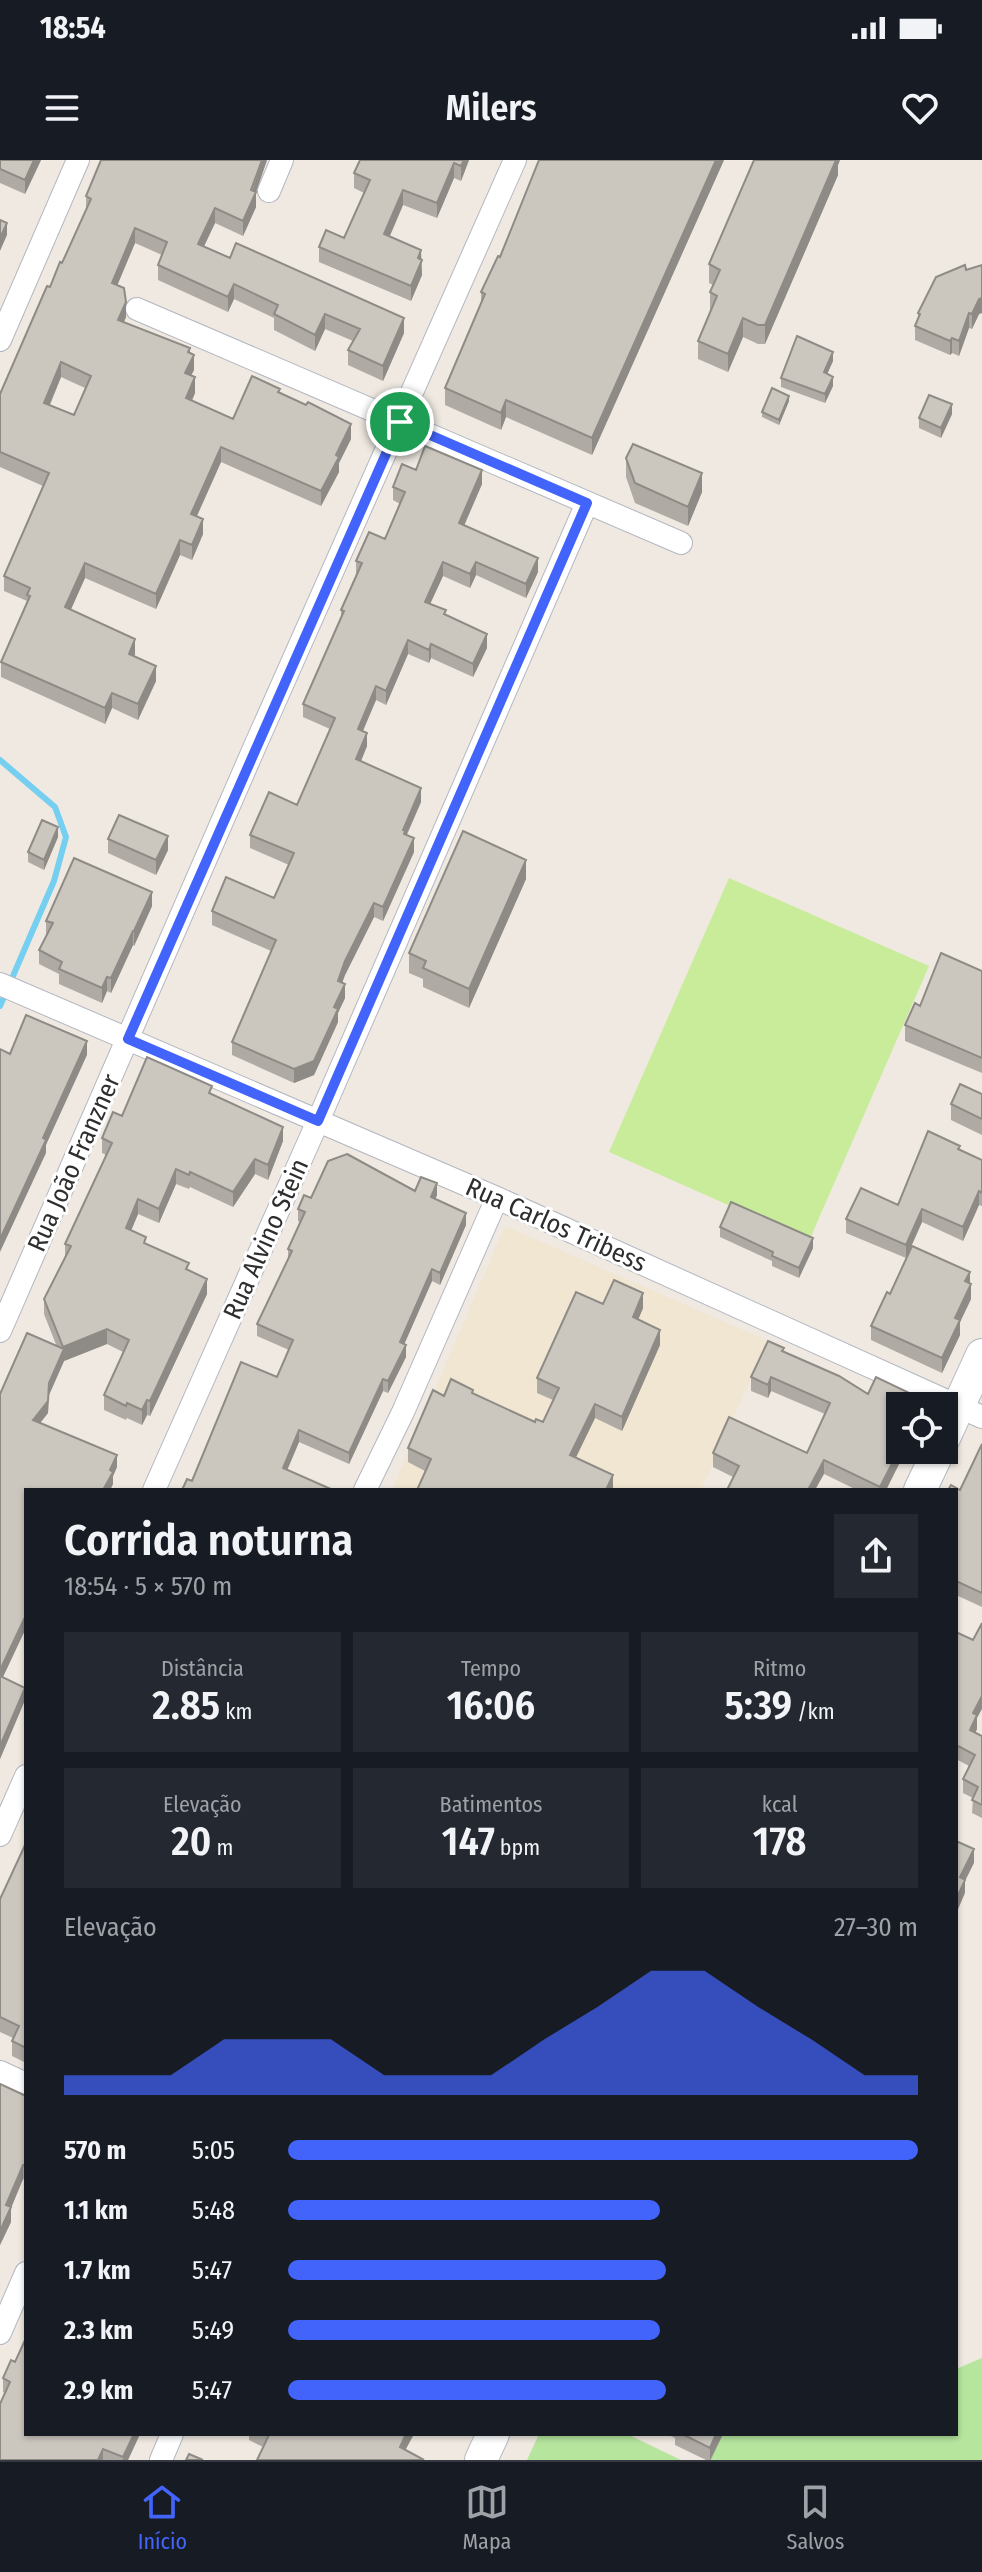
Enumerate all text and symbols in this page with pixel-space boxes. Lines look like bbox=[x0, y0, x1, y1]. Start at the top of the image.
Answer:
text: 18:54 bbox=[40, 10, 106, 46]
icon: menu bbox=[40, 86, 84, 130]
text: Milers bbox=[445, 86, 537, 130]
icon: heart bbox=[898, 86, 942, 130]
pin bbox=[366, 388, 434, 456]
icon: arrive bbox=[378, 400, 422, 444]
street label: Rua João Franzner bbox=[21, 1070, 127, 1256]
street label: Rua Alvino Stein bbox=[217, 1154, 315, 1324]
street label: Rua Carlos Tribess bbox=[461, 1171, 651, 1279]
map controls bbox=[886, 1392, 958, 1464]
button: locate bbox=[886, 1392, 958, 1464]
text: Corrida noturna bbox=[64, 1514, 353, 1567]
button: share bbox=[834, 1514, 918, 1598]
text: 18:54 · 5 × 570 m bbox=[64, 1571, 232, 1602]
text: Distância bbox=[161, 1655, 244, 1682]
text: Tempo bbox=[461, 1655, 521, 1682]
text: Ritmo bbox=[753, 1655, 806, 1682]
text: 2.85 bbox=[152, 1682, 220, 1730]
text: 16:06 bbox=[447, 1682, 535, 1730]
text: 5:39 bbox=[725, 1682, 792, 1730]
text: km bbox=[220, 1698, 252, 1725]
text: /km bbox=[792, 1698, 835, 1725]
text: Elevação bbox=[163, 1791, 242, 1818]
text: Batimentos bbox=[440, 1791, 542, 1818]
text: kcal bbox=[762, 1791, 797, 1818]
text: 20 bbox=[171, 1818, 211, 1866]
text: 147 bbox=[442, 1818, 495, 1866]
text: 178 bbox=[753, 1818, 807, 1866]
text: m bbox=[211, 1834, 233, 1861]
text: bpm bbox=[495, 1834, 540, 1861]
text: Elevação bbox=[64, 1912, 157, 1943]
text: 27–30 m bbox=[834, 1912, 918, 1943]
text: 570 m bbox=[64, 2135, 126, 2166]
text: 5:05 bbox=[192, 2135, 235, 2166]
text: 1.1 km bbox=[64, 2195, 128, 2226]
text: 5:48 bbox=[192, 2195, 235, 2226]
text: 1.7 km bbox=[64, 2255, 131, 2286]
text: 5:47 bbox=[192, 2255, 232, 2286]
text: 2.3 km bbox=[64, 2315, 133, 2346]
text: 5:49 bbox=[192, 2315, 234, 2346]
text: 2.9 km bbox=[64, 2375, 133, 2406]
text: 5:47 bbox=[192, 2375, 232, 2406]
tab: Início bbox=[138, 2480, 187, 2555]
tab: Mapa bbox=[462, 2480, 511, 2555]
tab: Salvos bbox=[787, 2480, 844, 2555]

